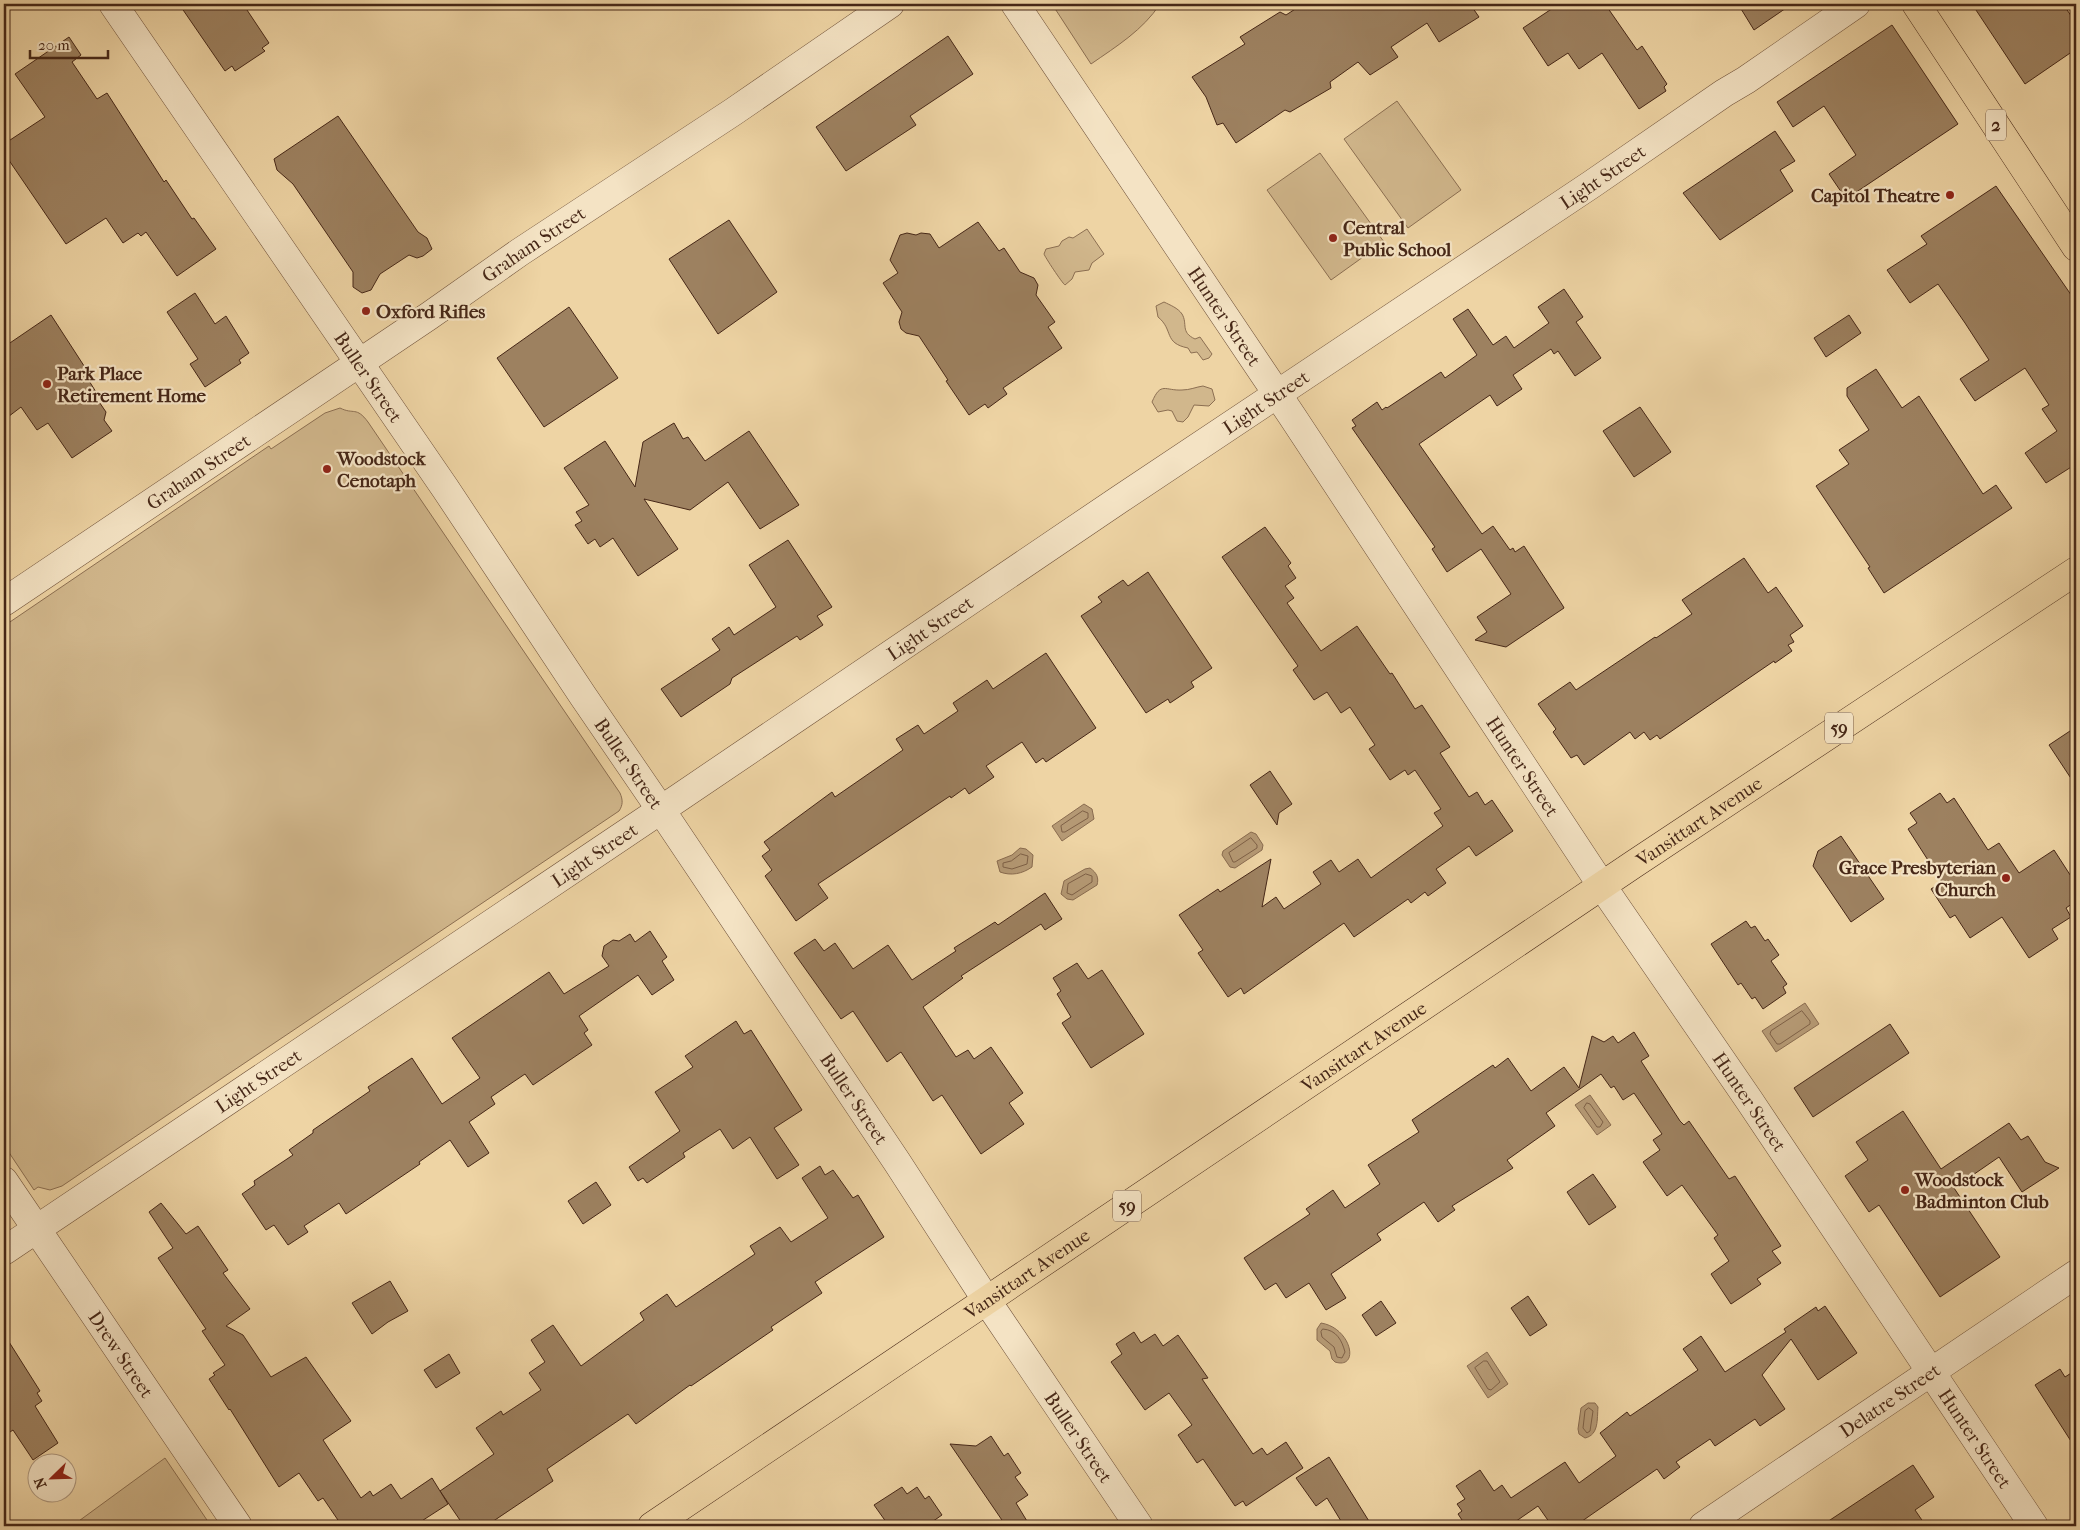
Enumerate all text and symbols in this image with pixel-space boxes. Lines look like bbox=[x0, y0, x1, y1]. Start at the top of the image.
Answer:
scale bar bbox=[30, 28, 108, 60]
text: 20 m bbox=[38, 36, 70, 54]
road number: 2 bbox=[1986, 110, 2006, 140]
street label: Light Street bbox=[1556, 140, 1650, 214]
place label: Capitol Theatre bbox=[1811, 185, 1941, 207]
marker: Capitol Theatre bbox=[1944, 189, 1956, 201]
street label: Graham Street bbox=[478, 202, 590, 287]
place label: Central Public School bbox=[1343, 217, 1452, 261]
marker: Central Public School bbox=[1327, 232, 1339, 244]
street label: Hunter Street bbox=[1183, 263, 1265, 371]
place label: Oxford Rifles bbox=[376, 301, 485, 323]
marker: Oxford Rifles bbox=[360, 305, 372, 317]
street label: Buller Street bbox=[329, 328, 407, 427]
place label: Park Place Retirement Home bbox=[57, 363, 207, 407]
street label: Light Street bbox=[1219, 366, 1314, 439]
marker: Park Place Retirement Home bbox=[41, 378, 53, 390]
street label: Graham Street bbox=[143, 429, 255, 515]
place label: Woodstock Cenotaph bbox=[336, 448, 427, 492]
marker: Woodstock Cenotaph bbox=[321, 463, 333, 475]
street label: Light Street bbox=[883, 592, 978, 665]
road number: 59 bbox=[1825, 712, 1853, 744]
street label: Hunter Street bbox=[1481, 713, 1563, 821]
street label: Buller Street bbox=[589, 714, 667, 814]
street label: Vansittart Avenue bbox=[1631, 772, 1766, 872]
street label: Light Street bbox=[548, 819, 642, 892]
place label: Grace Presbyterian Church bbox=[1839, 857, 1997, 901]
marker: Grace Presbyterian Church bbox=[2000, 872, 2012, 884]
street label: Vansittart Avenue bbox=[1296, 997, 1431, 1098]
street label: Light Street bbox=[211, 1044, 306, 1118]
street label: Hunter Street bbox=[1708, 1048, 1790, 1156]
street label: Buller Street bbox=[815, 1049, 892, 1149]
place label: Woodstock Badminton Club bbox=[1914, 1169, 2049, 1213]
marker: Woodstock Badminton Club bbox=[1899, 1184, 1911, 1196]
road number: 59 bbox=[1113, 1190, 1141, 1222]
street label: Vansittart Avenue bbox=[960, 1224, 1094, 1325]
street label: Drew Street bbox=[83, 1307, 158, 1402]
street label: Delatre Street bbox=[1836, 1359, 1945, 1443]
street label: Hunter Street bbox=[1933, 1385, 2016, 1493]
street label: Buller Street bbox=[1039, 1388, 1117, 1487]
north arrow bbox=[28, 1452, 78, 1502]
text: N bbox=[30, 1474, 50, 1491]

